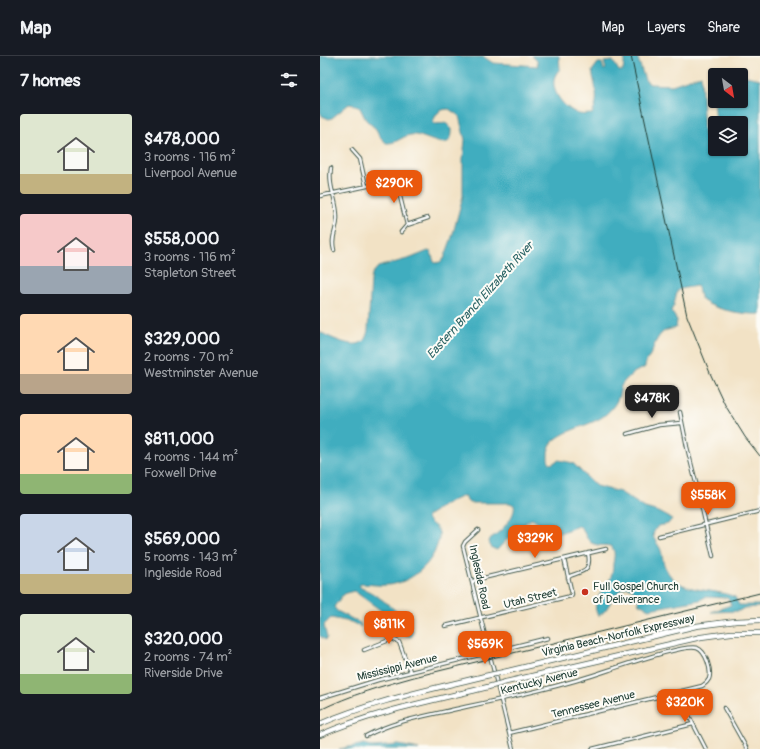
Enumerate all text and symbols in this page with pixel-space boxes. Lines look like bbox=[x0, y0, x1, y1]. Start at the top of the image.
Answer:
text: Map bbox=[20, 16, 51, 40]
text: Map bbox=[602, 19, 625, 36]
text: Layers bbox=[647, 19, 685, 36]
text: Share bbox=[707, 19, 740, 36]
north arrow bbox=[708, 68, 748, 108]
map controls bbox=[708, 68, 748, 156]
icon: filters bbox=[278, 69, 300, 91]
text: 7 homes bbox=[20, 70, 80, 91]
button: layers bbox=[708, 116, 748, 156]
text: $478,000 bbox=[144, 128, 220, 149]
icon: home bbox=[52, 130, 100, 178]
text: 3 rooms · 116 m² bbox=[144, 149, 236, 165]
text: Liverpool Avenue bbox=[144, 165, 237, 181]
pin: $290K bbox=[366, 170, 422, 204]
text: $290K bbox=[375, 175, 413, 191]
text: $558,000 bbox=[144, 228, 219, 249]
icon: home bbox=[52, 230, 100, 278]
water label: Eastern Branch Elizabeth River bbox=[424, 238, 538, 362]
text: 3 rooms · 116 m² bbox=[144, 249, 236, 265]
text: Stapleton Street bbox=[144, 265, 236, 281]
text: $329,000 bbox=[144, 328, 220, 349]
icon: home bbox=[52, 330, 100, 378]
text: 2 rooms · 70 m² bbox=[144, 349, 234, 365]
text: Westminster Avenue bbox=[144, 365, 258, 381]
pin: $478K bbox=[624, 385, 680, 419]
text: $478K bbox=[634, 390, 670, 406]
text: $811,000 bbox=[144, 428, 214, 449]
icon: home bbox=[52, 430, 100, 478]
text: 4 rooms · 144 m² bbox=[144, 449, 238, 465]
text: Foxwell Drive bbox=[144, 465, 216, 481]
pin: $558K bbox=[680, 482, 736, 516]
text: $558K bbox=[690, 487, 726, 503]
pin: $329K bbox=[507, 525, 563, 559]
text: $569,000 bbox=[144, 528, 220, 549]
icon: home bbox=[52, 530, 100, 578]
text: $329K bbox=[517, 530, 553, 546]
street label: Ingleside Road bbox=[466, 544, 493, 611]
text: 5 rooms · 143 m² bbox=[144, 549, 238, 565]
text: Ingleside Road bbox=[144, 565, 222, 581]
place label: Full Gospel Church of Deliverance bbox=[593, 580, 679, 606]
street label: Utah Street bbox=[502, 585, 559, 611]
marker: Full Gospel Church of Deliverance bbox=[580, 587, 590, 597]
pin: $811K bbox=[361, 611, 417, 645]
street label: Virginia Beach-Norfolk Expressway bbox=[540, 611, 696, 659]
text: $811K bbox=[373, 616, 405, 632]
text: $320,000 bbox=[144, 628, 223, 649]
icon: home bbox=[52, 630, 100, 678]
pin: $569K bbox=[457, 631, 513, 665]
text: $569K bbox=[467, 636, 503, 652]
text: 2 rooms · 74 m² bbox=[144, 649, 232, 665]
street label: Mississippi Avenue bbox=[356, 651, 439, 684]
text: Riverside Drive bbox=[144, 665, 223, 681]
street label: Kentucky Avenue bbox=[499, 665, 580, 697]
street label: Tennessee Avenue bbox=[550, 688, 637, 721]
pin: $320K bbox=[657, 689, 713, 723]
text: $320K bbox=[666, 694, 704, 710]

